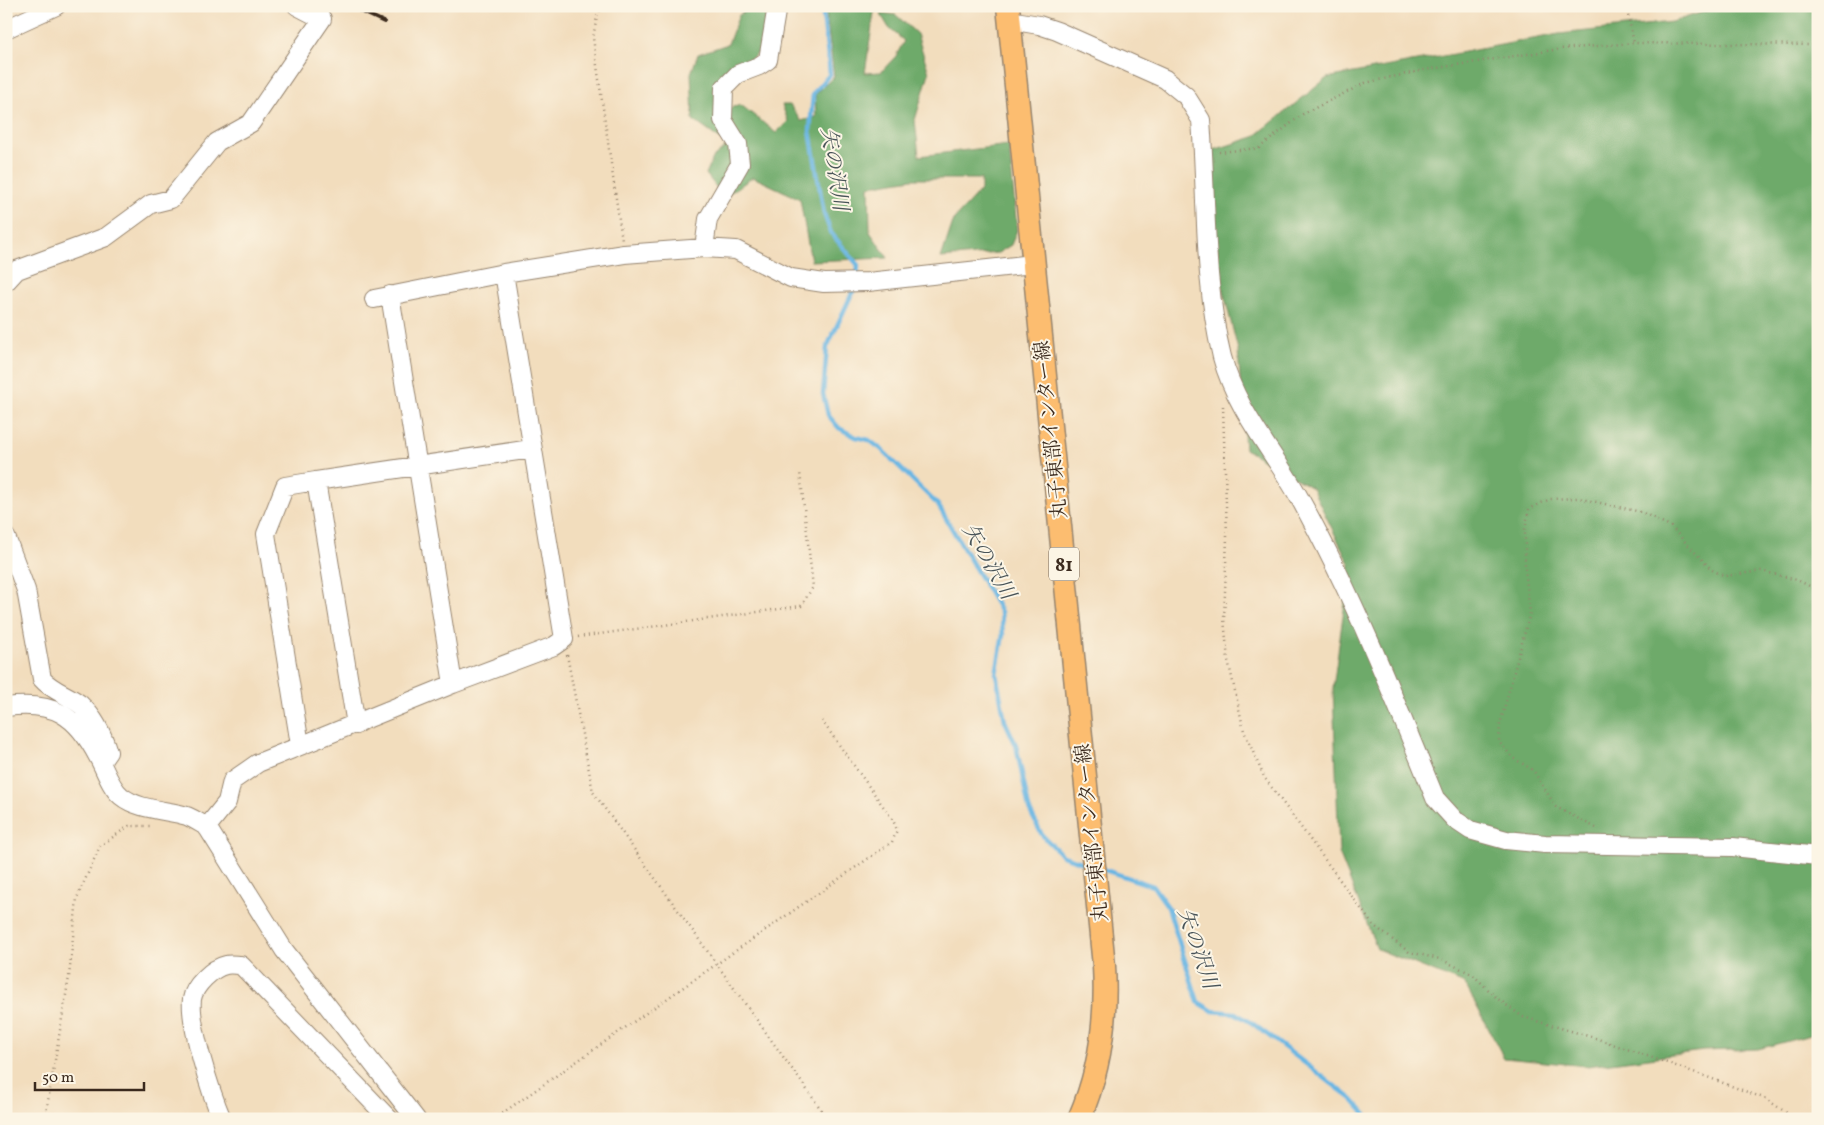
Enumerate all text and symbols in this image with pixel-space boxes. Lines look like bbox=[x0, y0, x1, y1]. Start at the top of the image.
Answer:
water label: 矢の沢川 bbox=[813, 125, 855, 215]
street label: 丸子東部インター線 bbox=[1029, 339, 1075, 520]
water label: 矢の沢川 bbox=[954, 518, 1022, 607]
road number: 81 bbox=[1049, 548, 1079, 580]
street label: 丸子東部インター線 bbox=[1070, 742, 1116, 923]
water label: 矢の沢川 bbox=[1169, 904, 1225, 995]
scale bar bbox=[35, 1060, 144, 1092]
text: 50 m bbox=[42, 1068, 74, 1089]

